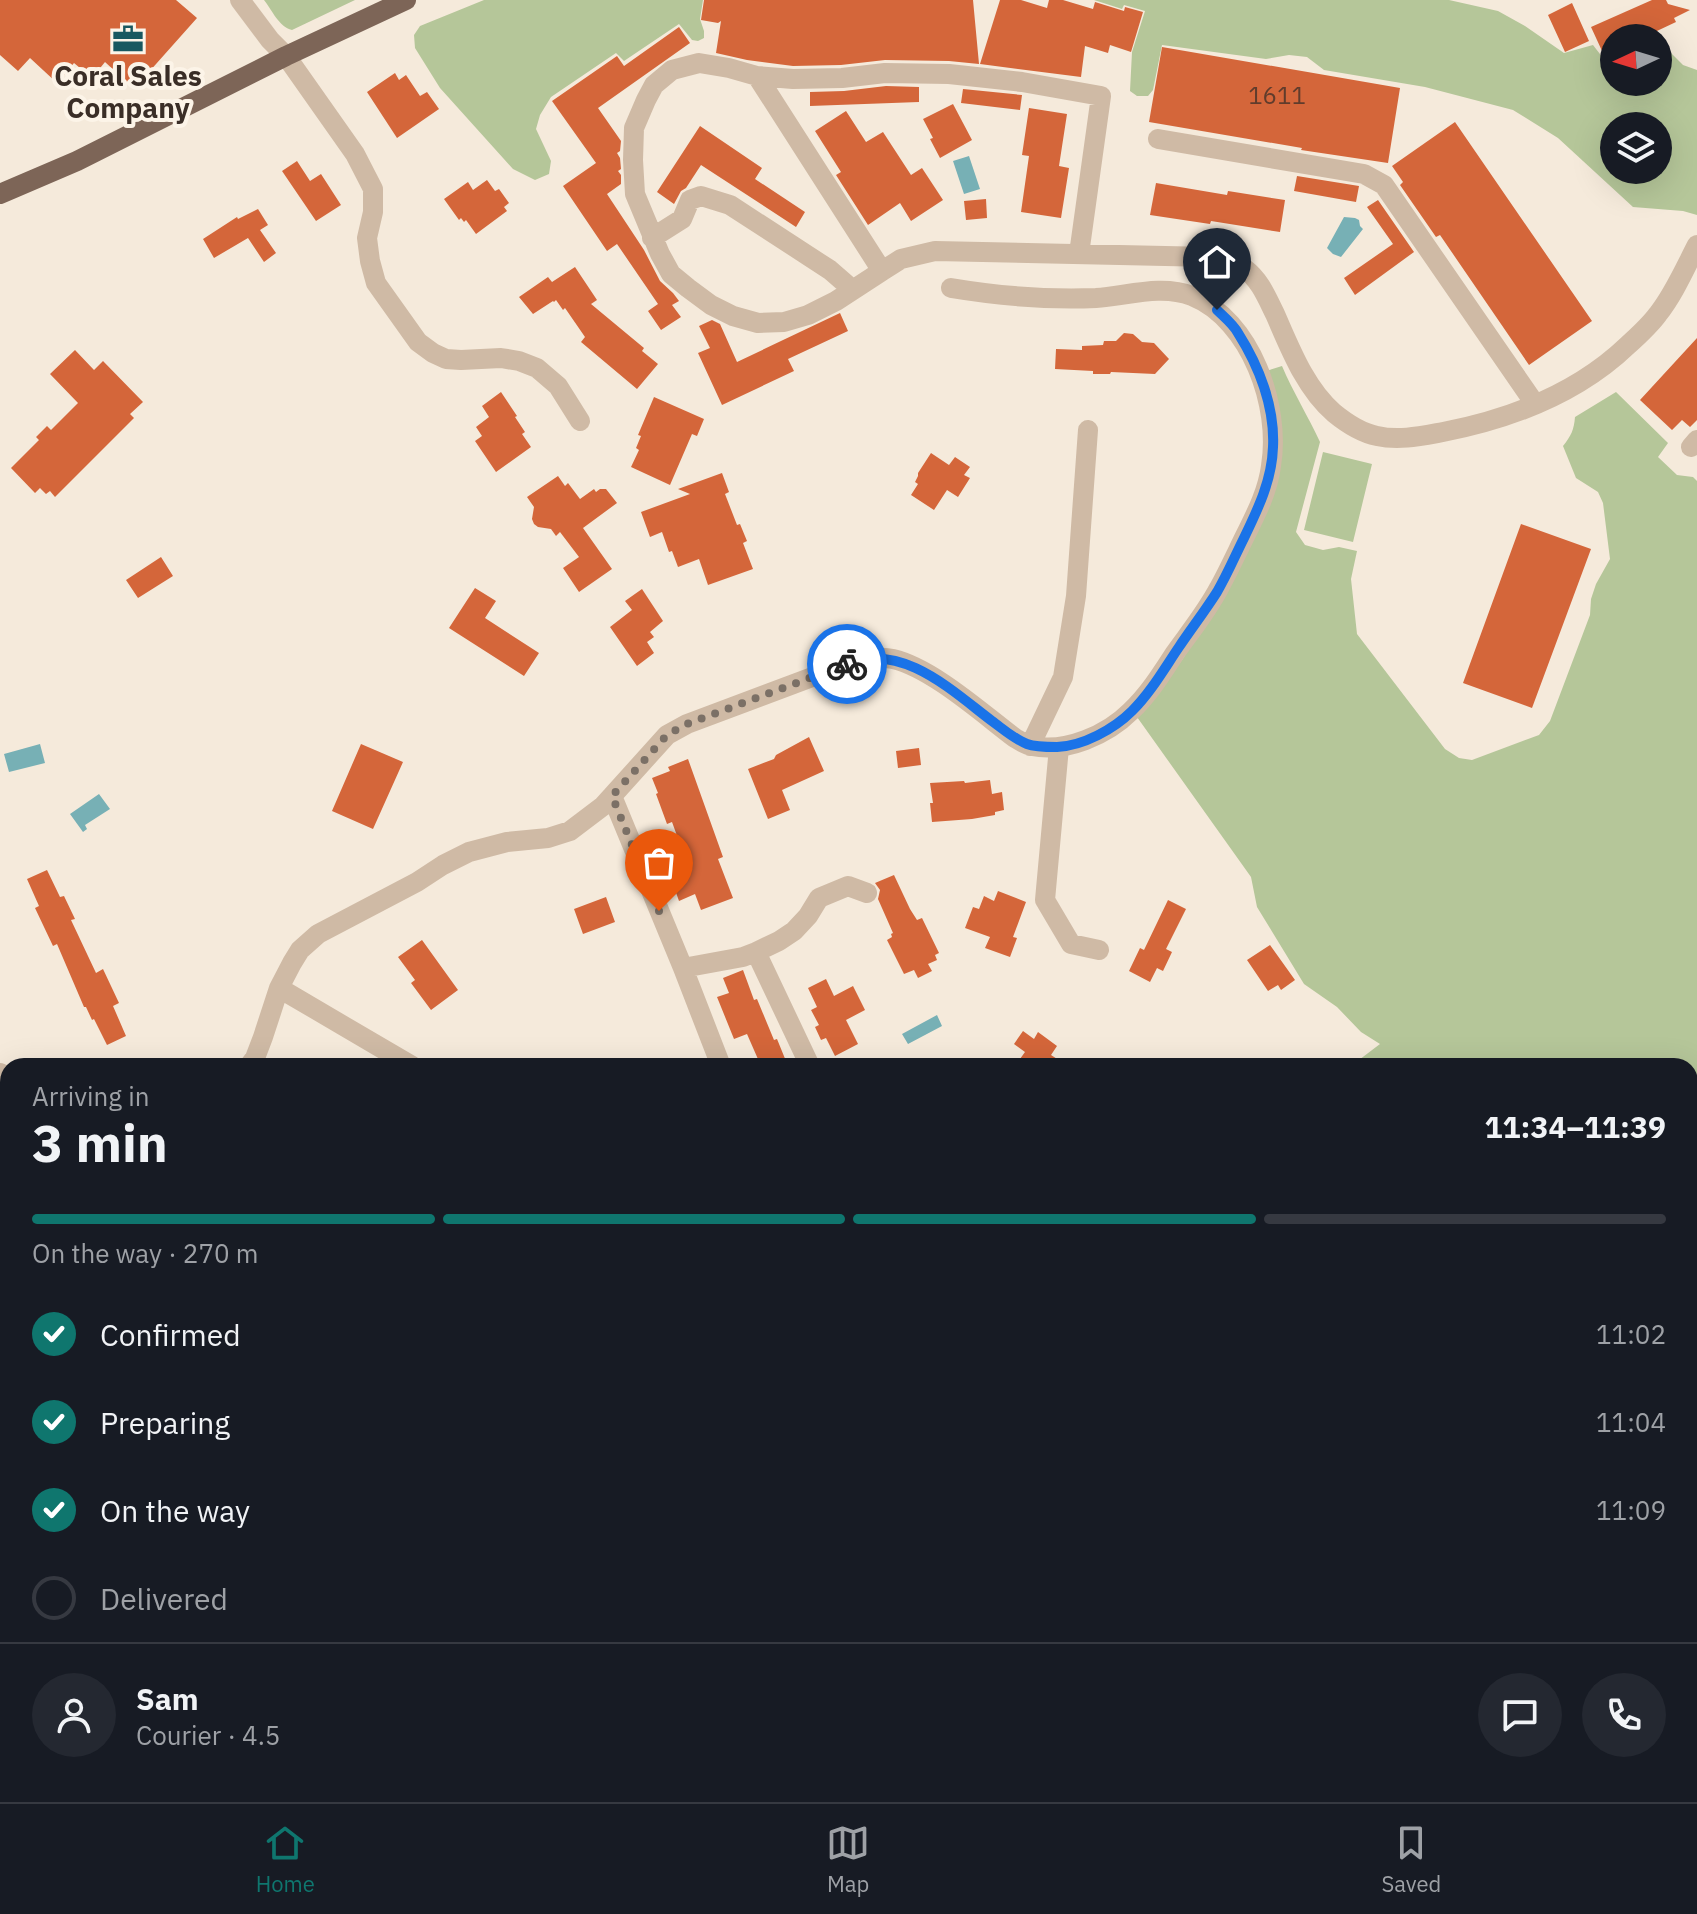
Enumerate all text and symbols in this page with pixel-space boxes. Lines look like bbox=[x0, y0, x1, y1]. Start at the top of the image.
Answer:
office icon: Coral Sales Company bbox=[111, 22, 145, 56]
north arrow bbox=[1600, 24, 1672, 96]
map controls bbox=[1600, 24, 1672, 184]
place label: Coral Sales Company bbox=[54, 57, 202, 126]
house number: 1611 bbox=[1248, 79, 1306, 111]
button: layers bbox=[1600, 112, 1672, 184]
pin bbox=[1183, 228, 1251, 310]
icon: home bbox=[1195, 240, 1239, 284]
courier bbox=[807, 624, 887, 704]
icon: bike bbox=[825, 642, 869, 686]
pin bbox=[625, 829, 693, 911]
icon: bag bbox=[637, 841, 681, 885]
text: Arriving in bbox=[32, 1079, 149, 1113]
text: 11:34–11:39 bbox=[1485, 1107, 1666, 1146]
text: 3 min bbox=[32, 1109, 168, 1176]
text: On the way · 270 m bbox=[32, 1236, 258, 1270]
icon: check bbox=[32, 1312, 76, 1356]
text: Confirmed bbox=[100, 1315, 241, 1354]
text: 11:02 bbox=[1596, 1317, 1666, 1351]
icon: check bbox=[32, 1400, 76, 1444]
text: Preparing bbox=[100, 1403, 230, 1442]
text: 11:04 bbox=[1596, 1405, 1666, 1439]
icon: check bbox=[32, 1488, 76, 1532]
text: On the way bbox=[100, 1491, 250, 1530]
text: 11:09 bbox=[1596, 1493, 1666, 1527]
text: Delivered bbox=[100, 1579, 228, 1618]
button: person bbox=[32, 1673, 116, 1757]
button: chat bbox=[1478, 1673, 1562, 1757]
button: phone bbox=[1582, 1673, 1666, 1757]
text: Sam bbox=[136, 1679, 199, 1718]
text: Courier · 4.5 bbox=[136, 1718, 280, 1752]
tab: Home bbox=[256, 1821, 315, 1898]
tab: Map bbox=[826, 1821, 870, 1898]
tab: Saved bbox=[1381, 1821, 1441, 1898]

